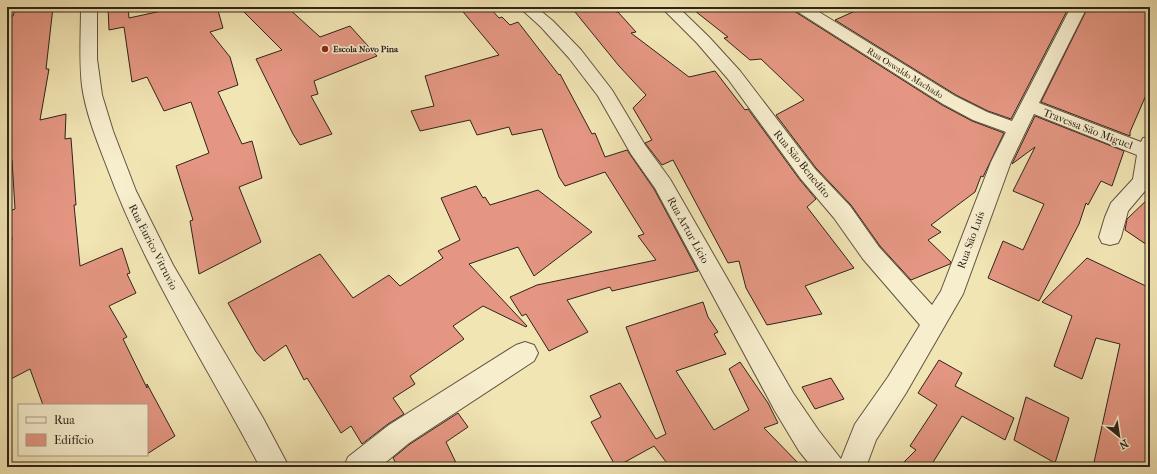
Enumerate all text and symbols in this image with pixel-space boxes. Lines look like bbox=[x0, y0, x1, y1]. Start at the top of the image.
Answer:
marker: Escola Novo Pina bbox=[320, 44, 330, 54]
place label: Escola Novo Pina bbox=[333, 44, 399, 54]
street label: Rua Oswaldo Machado bbox=[865, 46, 945, 101]
street label: Travessa São Miguel bbox=[1041, 106, 1135, 152]
street label: Rua São Benedito bbox=[771, 128, 834, 201]
street label: Rua Artur Lício bbox=[664, 195, 712, 266]
street label: Rua Eurico Vitruvio bbox=[126, 202, 180, 292]
street label: Rua São Luís bbox=[955, 209, 987, 271]
legend bbox=[18, 404, 148, 456]
text: Rua bbox=[54, 413, 75, 427]
north arrow bbox=[1099, 416, 1139, 456]
text: Edifício bbox=[54, 433, 94, 447]
text: N bbox=[1116, 437, 1131, 452]

